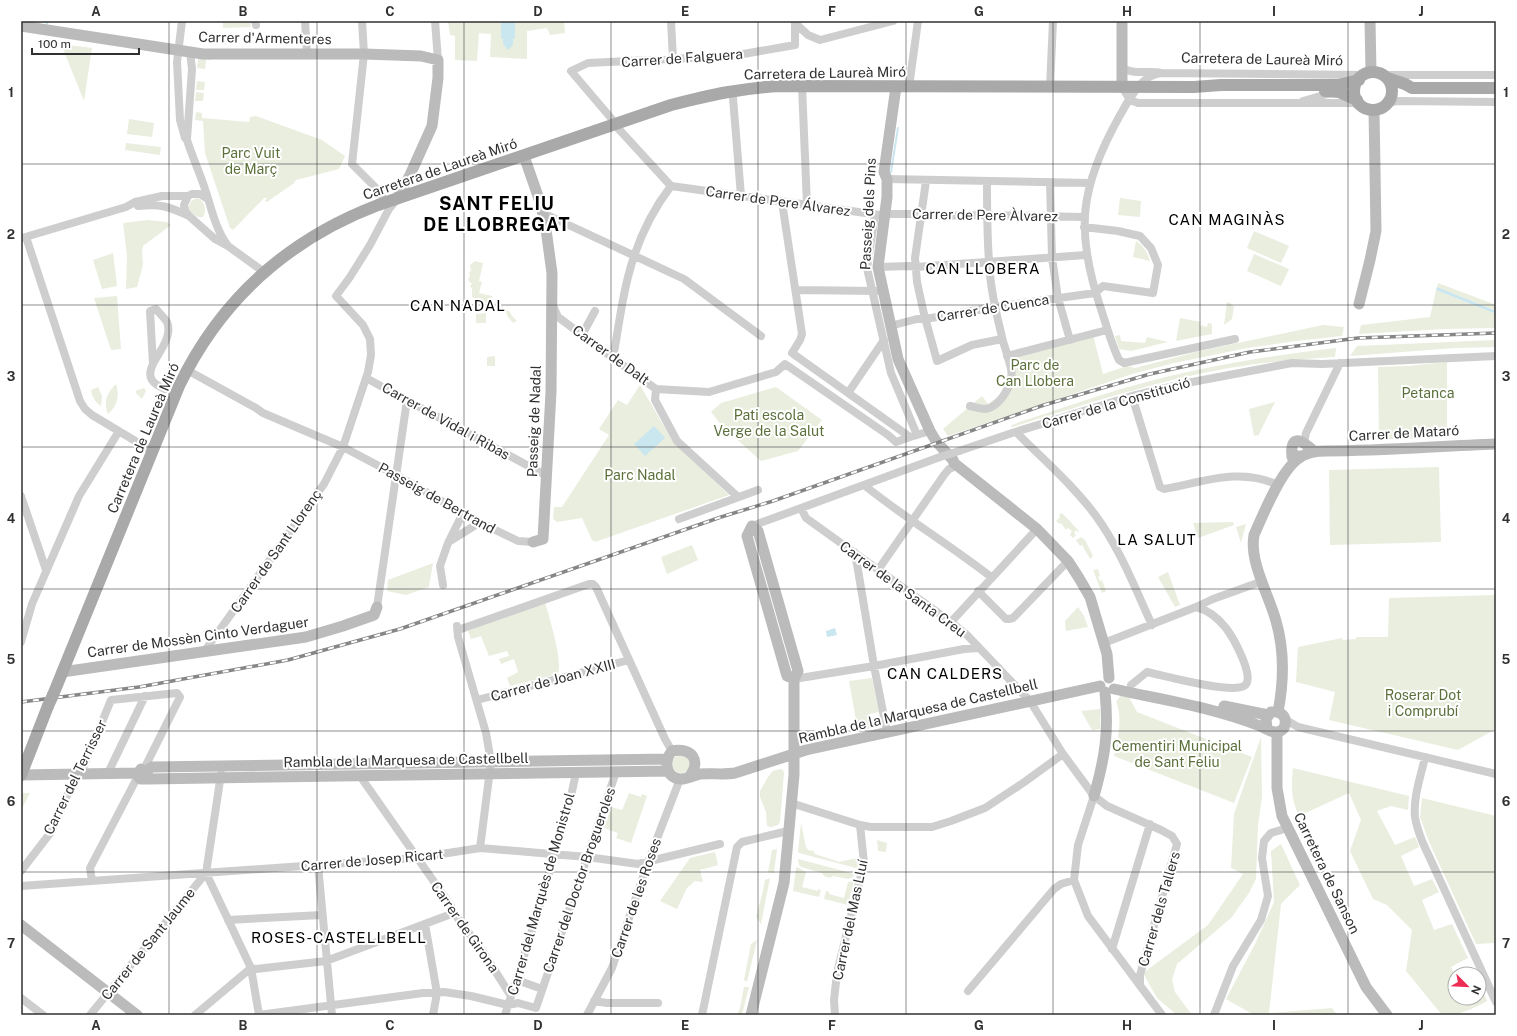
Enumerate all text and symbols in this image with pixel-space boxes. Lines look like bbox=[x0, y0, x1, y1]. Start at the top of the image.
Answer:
text: A bbox=[91, 4, 101, 19]
text: B bbox=[239, 4, 248, 19]
text: C bbox=[385, 4, 395, 19]
text: D bbox=[533, 4, 543, 19]
text: E bbox=[681, 4, 689, 19]
text: F bbox=[828, 4, 836, 19]
text: G bbox=[974, 4, 984, 19]
text: H bbox=[1122, 4, 1132, 19]
text: I bbox=[1272, 4, 1276, 19]
text: J bbox=[1418, 4, 1424, 19]
street label: Carrer d'Armenteres bbox=[198, 29, 332, 47]
scale bar bbox=[32, 30, 139, 56]
text: 100 m bbox=[38, 37, 71, 51]
street label: Carrer de Falguera bbox=[620, 46, 744, 70]
street label: Carretera de Laureà Miró bbox=[1181, 50, 1343, 68]
street label: Carretera de Laureà Miró bbox=[744, 64, 906, 82]
text: 1 bbox=[8, 85, 14, 100]
text: 1 bbox=[1503, 85, 1509, 100]
street label: Carretera de Laureà Miró bbox=[361, 135, 519, 203]
park label: Parc Vuit de Març bbox=[221, 145, 281, 177]
street label: Passeig dels Pins bbox=[857, 158, 879, 270]
street label: Carrer de Pere Álvarez bbox=[705, 182, 852, 219]
district label: SANT FELIU DE LLOBREGAT bbox=[423, 193, 571, 235]
street label: Carrer de Pere Àlvarez bbox=[912, 205, 1058, 224]
district label: CAN MAGINÀS bbox=[1168, 211, 1286, 228]
text: 2 bbox=[7, 227, 15, 242]
text: 2 bbox=[1502, 227, 1510, 242]
district label: CAN LLOBERA bbox=[925, 260, 1041, 277]
street label: Carrer de Cuenca bbox=[936, 291, 1050, 325]
district label: CAN NADAL bbox=[410, 297, 506, 314]
street label: Carrer de Dalt bbox=[570, 322, 652, 388]
park label: Parc de Can Llobera bbox=[996, 357, 1074, 389]
street label: Carretera de Laureà Miró bbox=[104, 360, 182, 516]
street label: Passeig de Nadal bbox=[524, 365, 544, 477]
text: 3 bbox=[7, 369, 16, 384]
text: 3 bbox=[1502, 369, 1511, 384]
street label: Carrer de la Constitució bbox=[1040, 374, 1192, 432]
street label: Carrer de Vidal i Ribas bbox=[379, 379, 513, 463]
park label: Petanca bbox=[1402, 385, 1454, 401]
park label: Pati escola Verge de la Salut bbox=[713, 407, 825, 439]
street label: Carrer de Mataró bbox=[1348, 422, 1460, 444]
street label: Passeig de Bertrand bbox=[376, 459, 498, 537]
park label: Parc Nadal bbox=[604, 467, 676, 483]
street label: Carrer de Sant Llorenç bbox=[227, 486, 325, 616]
text: 4 bbox=[7, 511, 16, 526]
text: 4 bbox=[1502, 511, 1511, 526]
district label: LA SALUT bbox=[1117, 531, 1197, 548]
street label: Carrer de la Santa Creu bbox=[837, 538, 969, 640]
street label: Carrer de Mossèn Cinto Verdaguer bbox=[86, 614, 310, 660]
text: 5 bbox=[7, 652, 16, 667]
text: 5 bbox=[1502, 652, 1511, 667]
street label: Carrer de Joan XXIII bbox=[489, 656, 617, 704]
district label: CAN CALDERS bbox=[887, 665, 1003, 682]
street label: Rambla de la Marquesa de Castellbell bbox=[797, 676, 1039, 746]
park label: Roserar Dot i Comprubí bbox=[1385, 687, 1461, 719]
street label: Carrer del Terrisser bbox=[40, 717, 110, 837]
park label: Cementiri Municipal de Sant Feliu bbox=[1112, 738, 1242, 770]
street label: Rambla de la Marquesa de Castellbell bbox=[283, 750, 529, 770]
street label: Carrer del Doctor Brogueroles bbox=[540, 785, 618, 975]
street label: Carrer del Marquès de Monistrol bbox=[504, 791, 578, 997]
text: 6 bbox=[7, 794, 16, 809]
text: 6 bbox=[1502, 794, 1511, 809]
street label: Carretera de Sanson bbox=[1291, 810, 1363, 936]
street label: Carrer de les Roses bbox=[608, 836, 664, 960]
street label: Carrer de Josep Ricart bbox=[300, 846, 444, 874]
street label: Carrer dels Tallers bbox=[1135, 850, 1183, 968]
street label: Carrer del Mas Lluí bbox=[829, 858, 871, 982]
street label: Carrer de Girona bbox=[428, 878, 502, 976]
street label: Carrer de Sant Jaume bbox=[98, 885, 198, 1003]
district label: ROSES-CASTELLBELL bbox=[251, 929, 427, 946]
text: 7 bbox=[7, 936, 15, 951]
text: 7 bbox=[1502, 936, 1510, 951]
north arrow bbox=[1447, 966, 1487, 1006]
text: N bbox=[1469, 984, 1483, 996]
text: A bbox=[91, 1018, 101, 1033]
text: B bbox=[239, 1018, 248, 1033]
text: C bbox=[385, 1018, 395, 1033]
text: D bbox=[533, 1018, 543, 1033]
text: E bbox=[681, 1018, 689, 1033]
text: F bbox=[828, 1018, 836, 1033]
text: G bbox=[974, 1018, 984, 1033]
text: H bbox=[1122, 1018, 1132, 1033]
text: I bbox=[1272, 1018, 1276, 1033]
text: J bbox=[1418, 1018, 1424, 1033]

